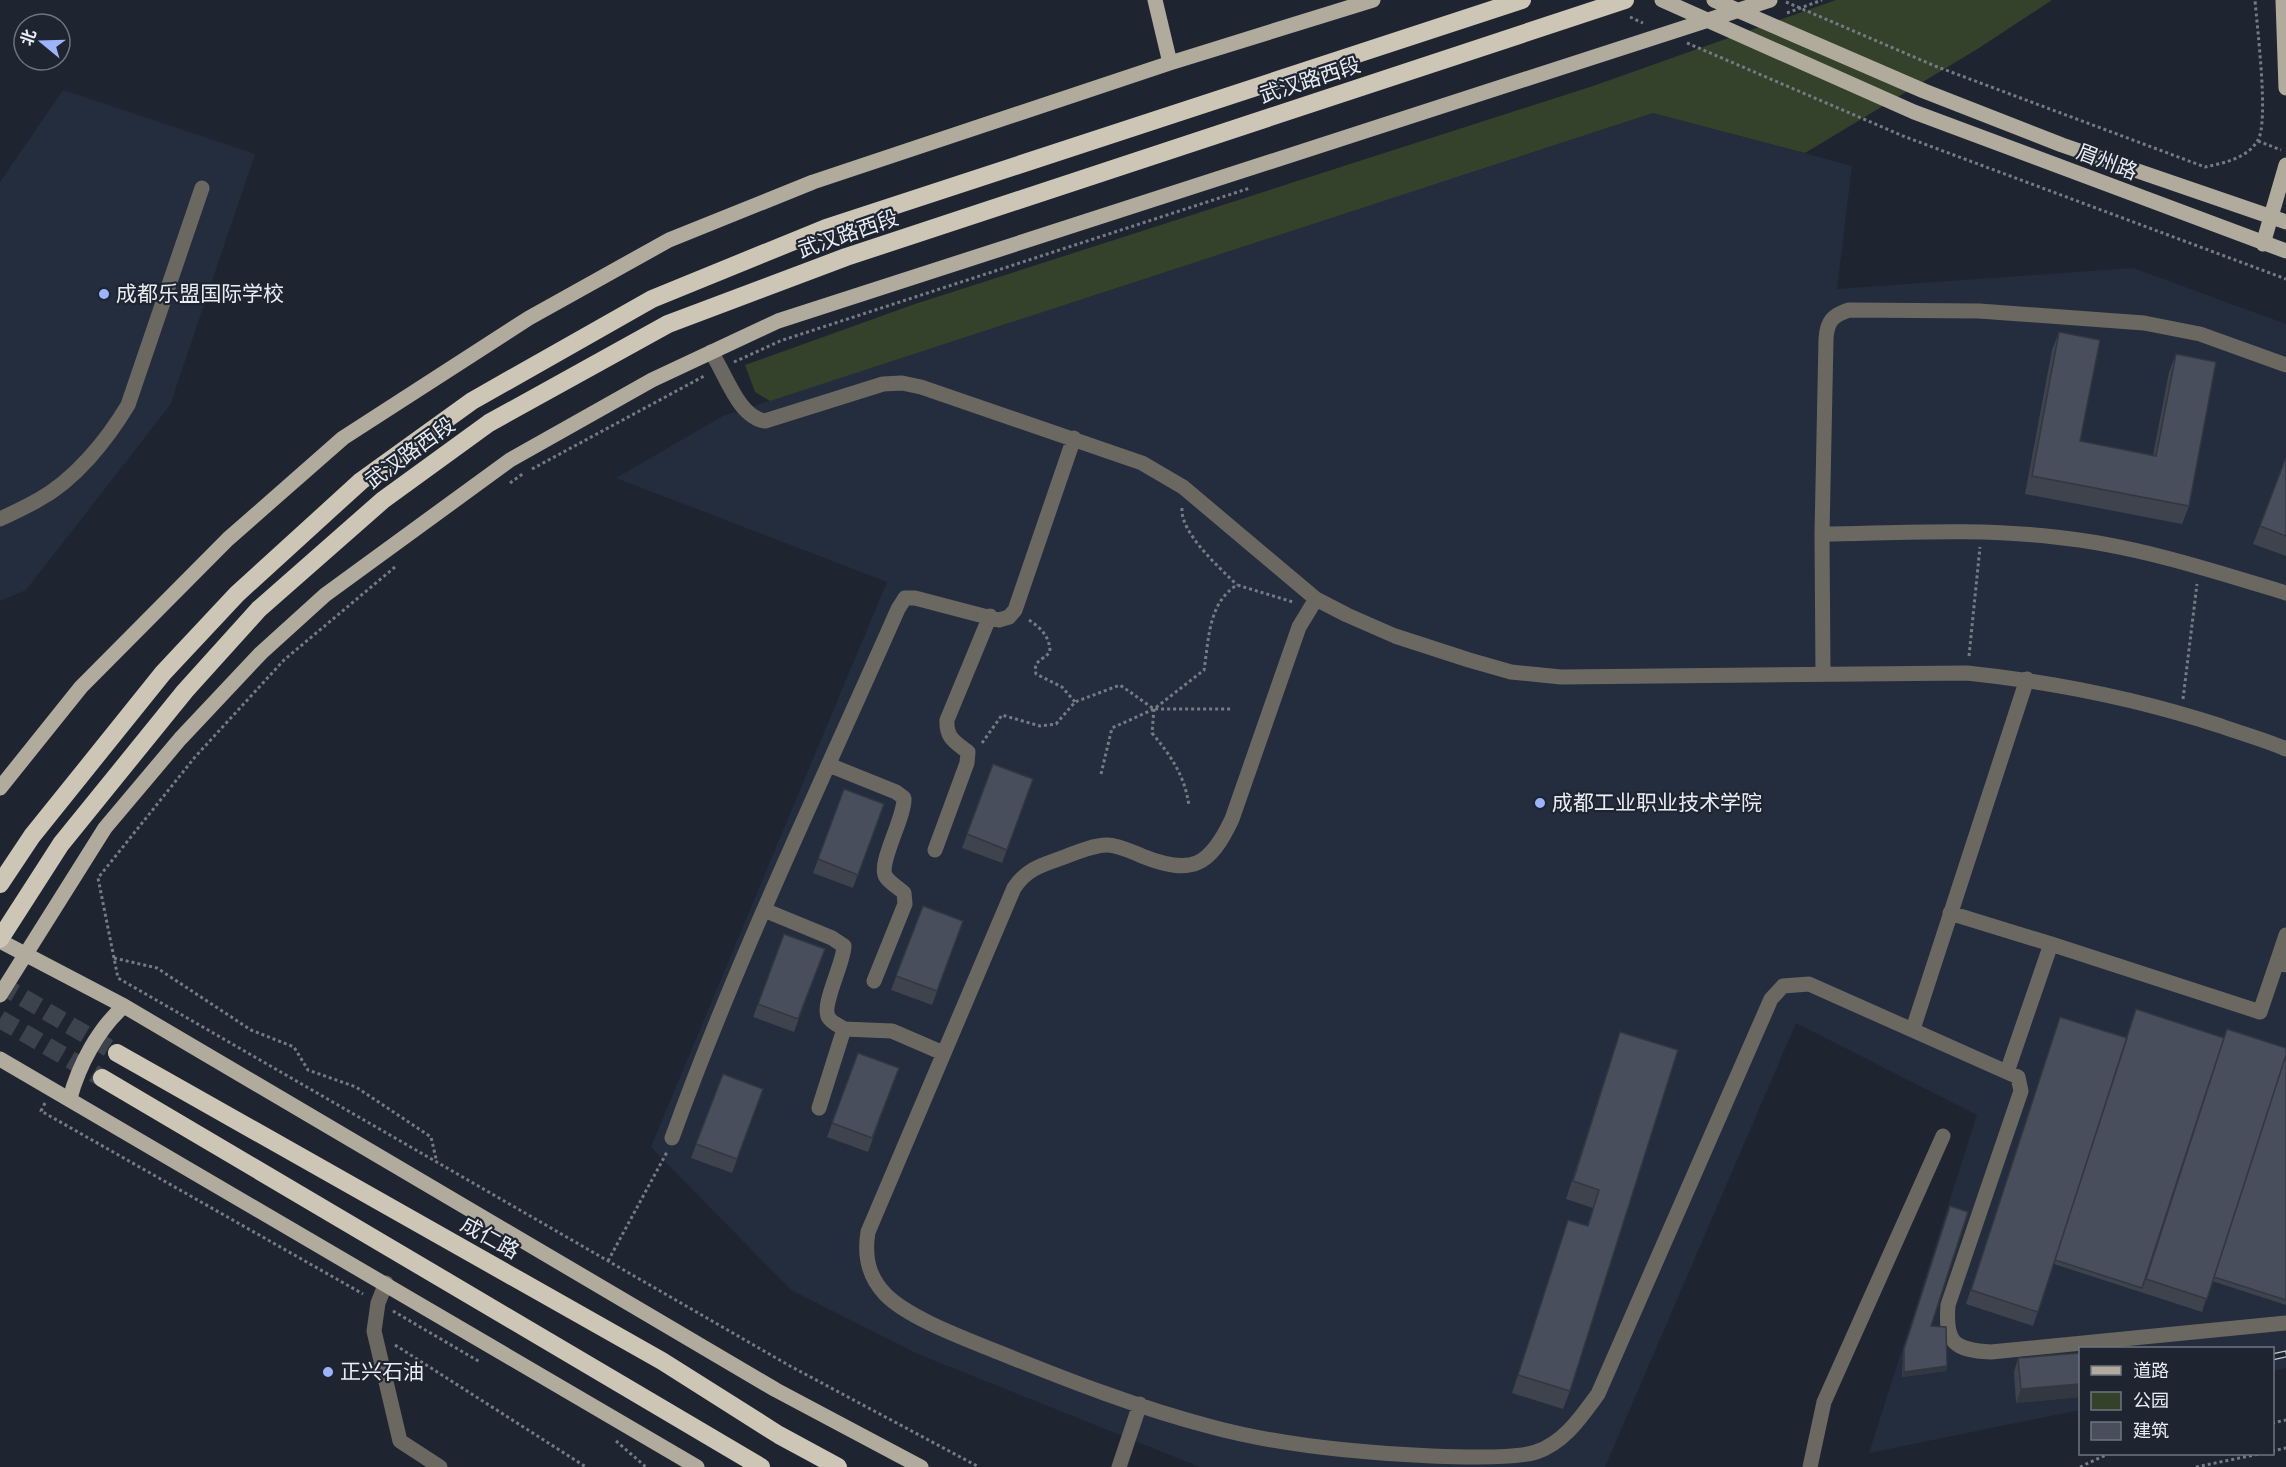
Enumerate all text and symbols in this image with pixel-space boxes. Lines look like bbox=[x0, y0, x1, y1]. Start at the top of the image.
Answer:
north arrow bbox=[12, 12, 72, 72]
text: 北 bbox=[16, 26, 40, 48]
street label: 武汉路西段 bbox=[1256, 51, 1364, 108]
street label: 眉州路 bbox=[2073, 139, 2141, 184]
street label: 武汉路西段 bbox=[794, 205, 902, 262]
place label: 成都乐盟国际学校 bbox=[116, 281, 284, 306]
marker: 成都乐盟国际学校 bbox=[97, 287, 111, 301]
street label: 武汉路西段 bbox=[360, 412, 460, 494]
place label: 成都工业职业技术学院 bbox=[1552, 790, 1762, 815]
marker: 成都工业职业技术学院 bbox=[1533, 796, 1547, 810]
street label: 成仁路 bbox=[457, 1211, 524, 1264]
legend bbox=[2079, 1347, 2274, 1455]
place label: 正兴石油 bbox=[340, 1359, 424, 1384]
text: 道路 bbox=[2133, 1360, 2169, 1381]
marker: 正兴石油 bbox=[321, 1365, 335, 1379]
text: 公园 bbox=[2133, 1390, 2169, 1411]
text: 建筑 bbox=[2133, 1420, 2169, 1441]

